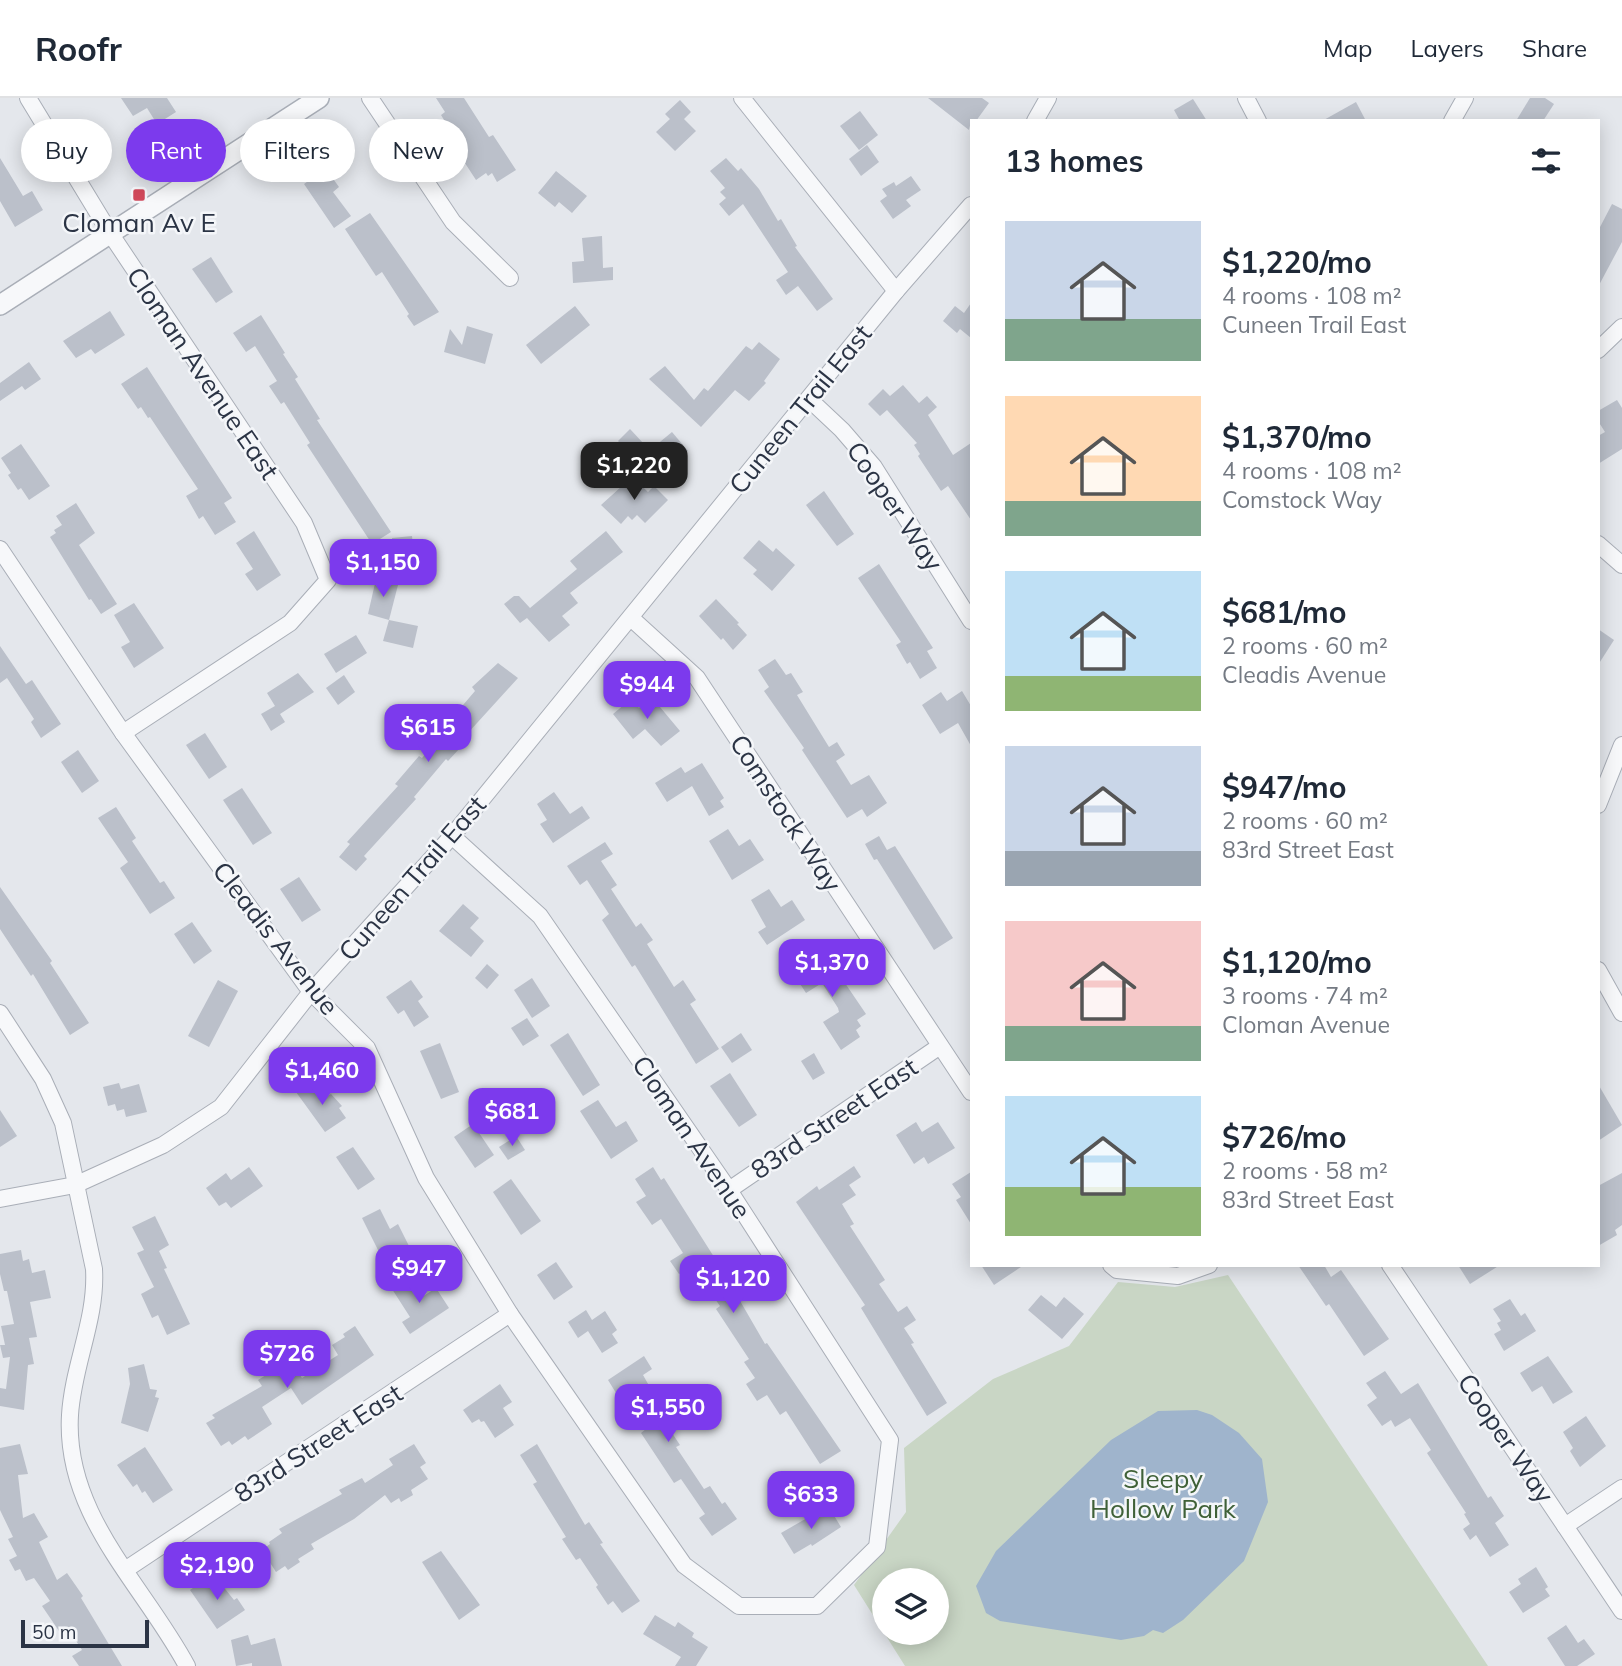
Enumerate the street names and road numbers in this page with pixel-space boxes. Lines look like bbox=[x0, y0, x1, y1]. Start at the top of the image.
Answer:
street label: Cloman Avenue East bbox=[120, 260, 286, 486]
street label: Cuneen Trail East bbox=[722, 318, 878, 500]
street label: Cooper Way bbox=[840, 435, 951, 577]
street label: Comstock Way bbox=[723, 728, 849, 898]
street label: Cuneen Trail East bbox=[331, 789, 493, 967]
street label: Cleadis Avenue bbox=[206, 855, 346, 1021]
street label: Cloman Avenue bbox=[625, 1049, 759, 1225]
street label: 83rd Street East bbox=[744, 1050, 924, 1186]
street label: Cooper Way bbox=[1451, 1367, 1562, 1509]
street label: 83rd Street East bbox=[228, 1376, 408, 1510]

